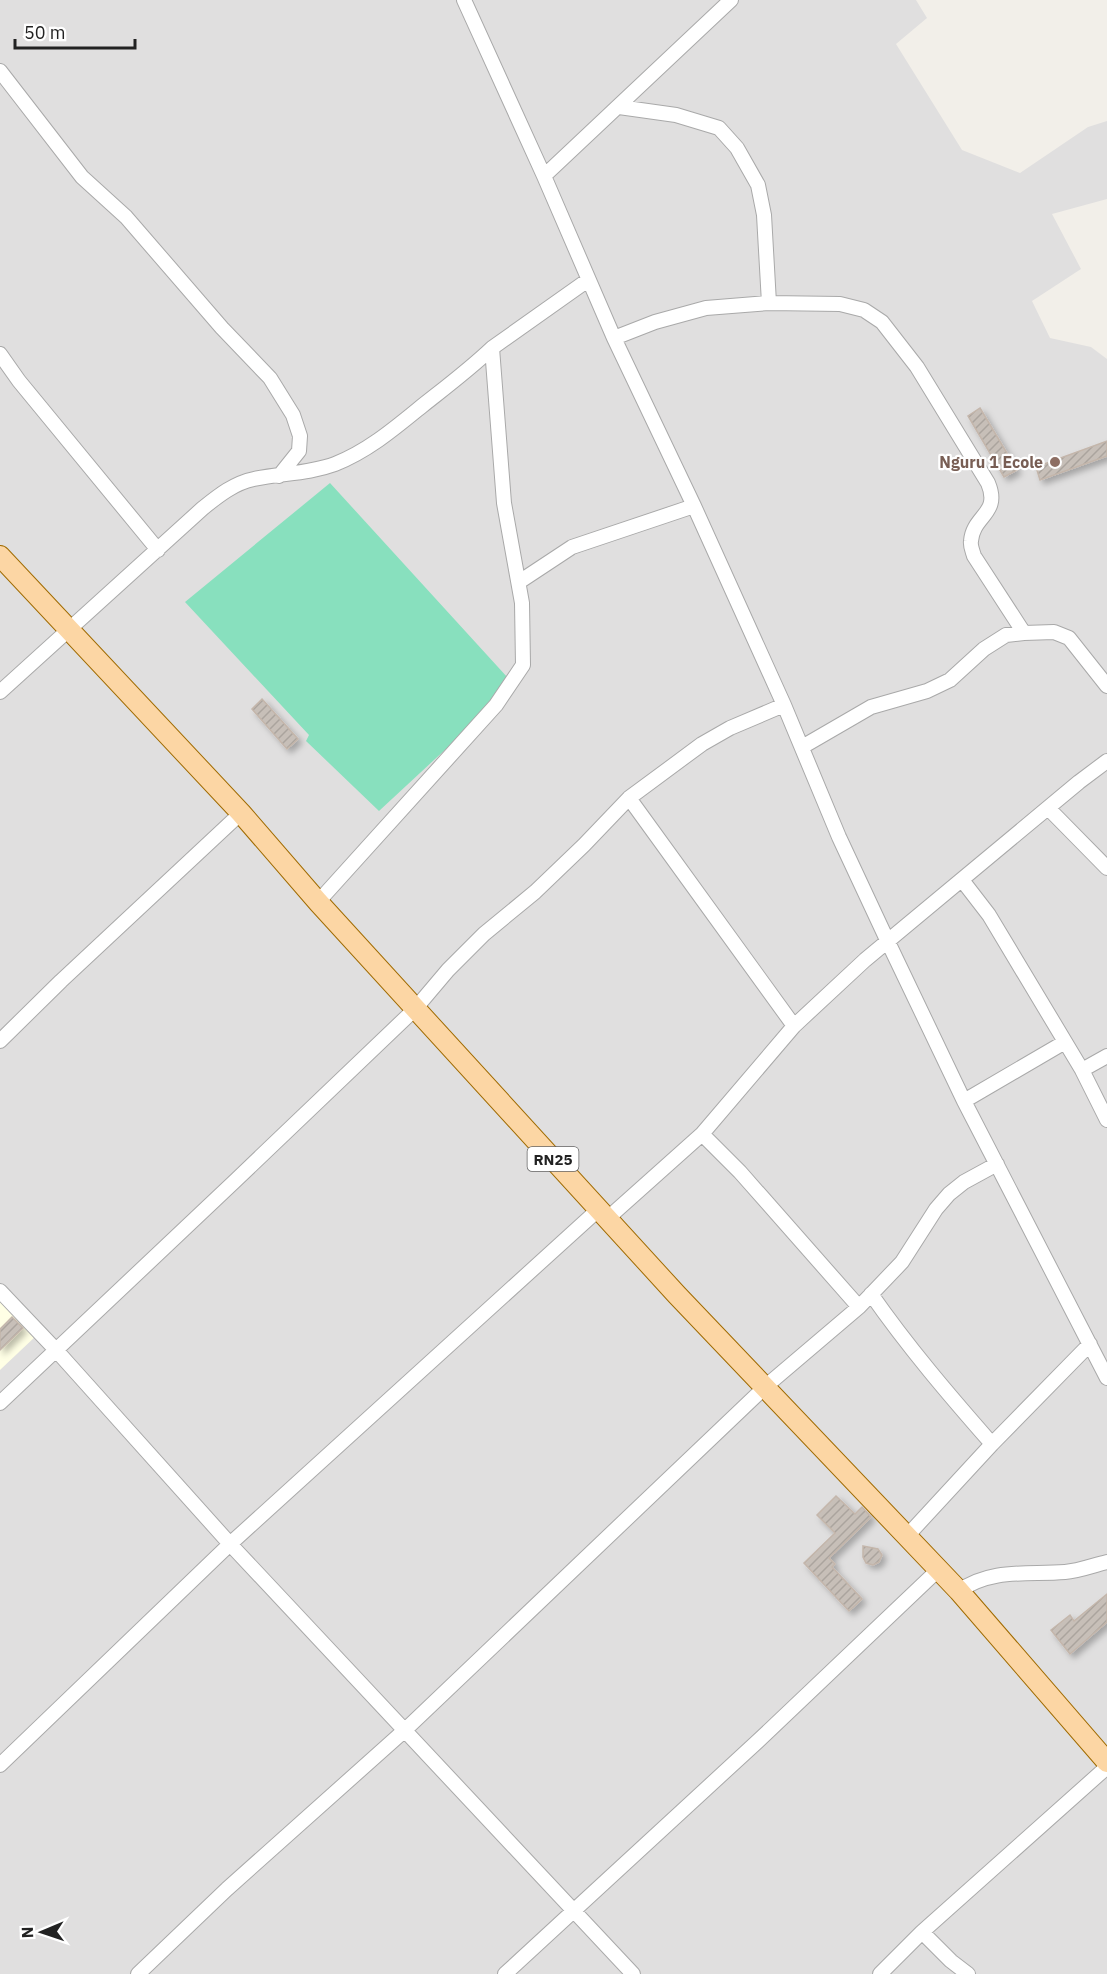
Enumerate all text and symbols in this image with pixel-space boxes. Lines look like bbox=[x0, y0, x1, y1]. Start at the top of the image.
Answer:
scale bar bbox=[15, 12, 135, 50]
text: 50 m bbox=[24, 21, 66, 44]
place label: Nguru 1 Ecole bbox=[939, 452, 1043, 472]
marker: Nguru 1 Ecole bbox=[1048, 455, 1062, 469]
road number: RN25 bbox=[528, 1147, 578, 1171]
north arrow bbox=[12, 1902, 72, 1962]
text: N bbox=[17, 1926, 37, 1939]

